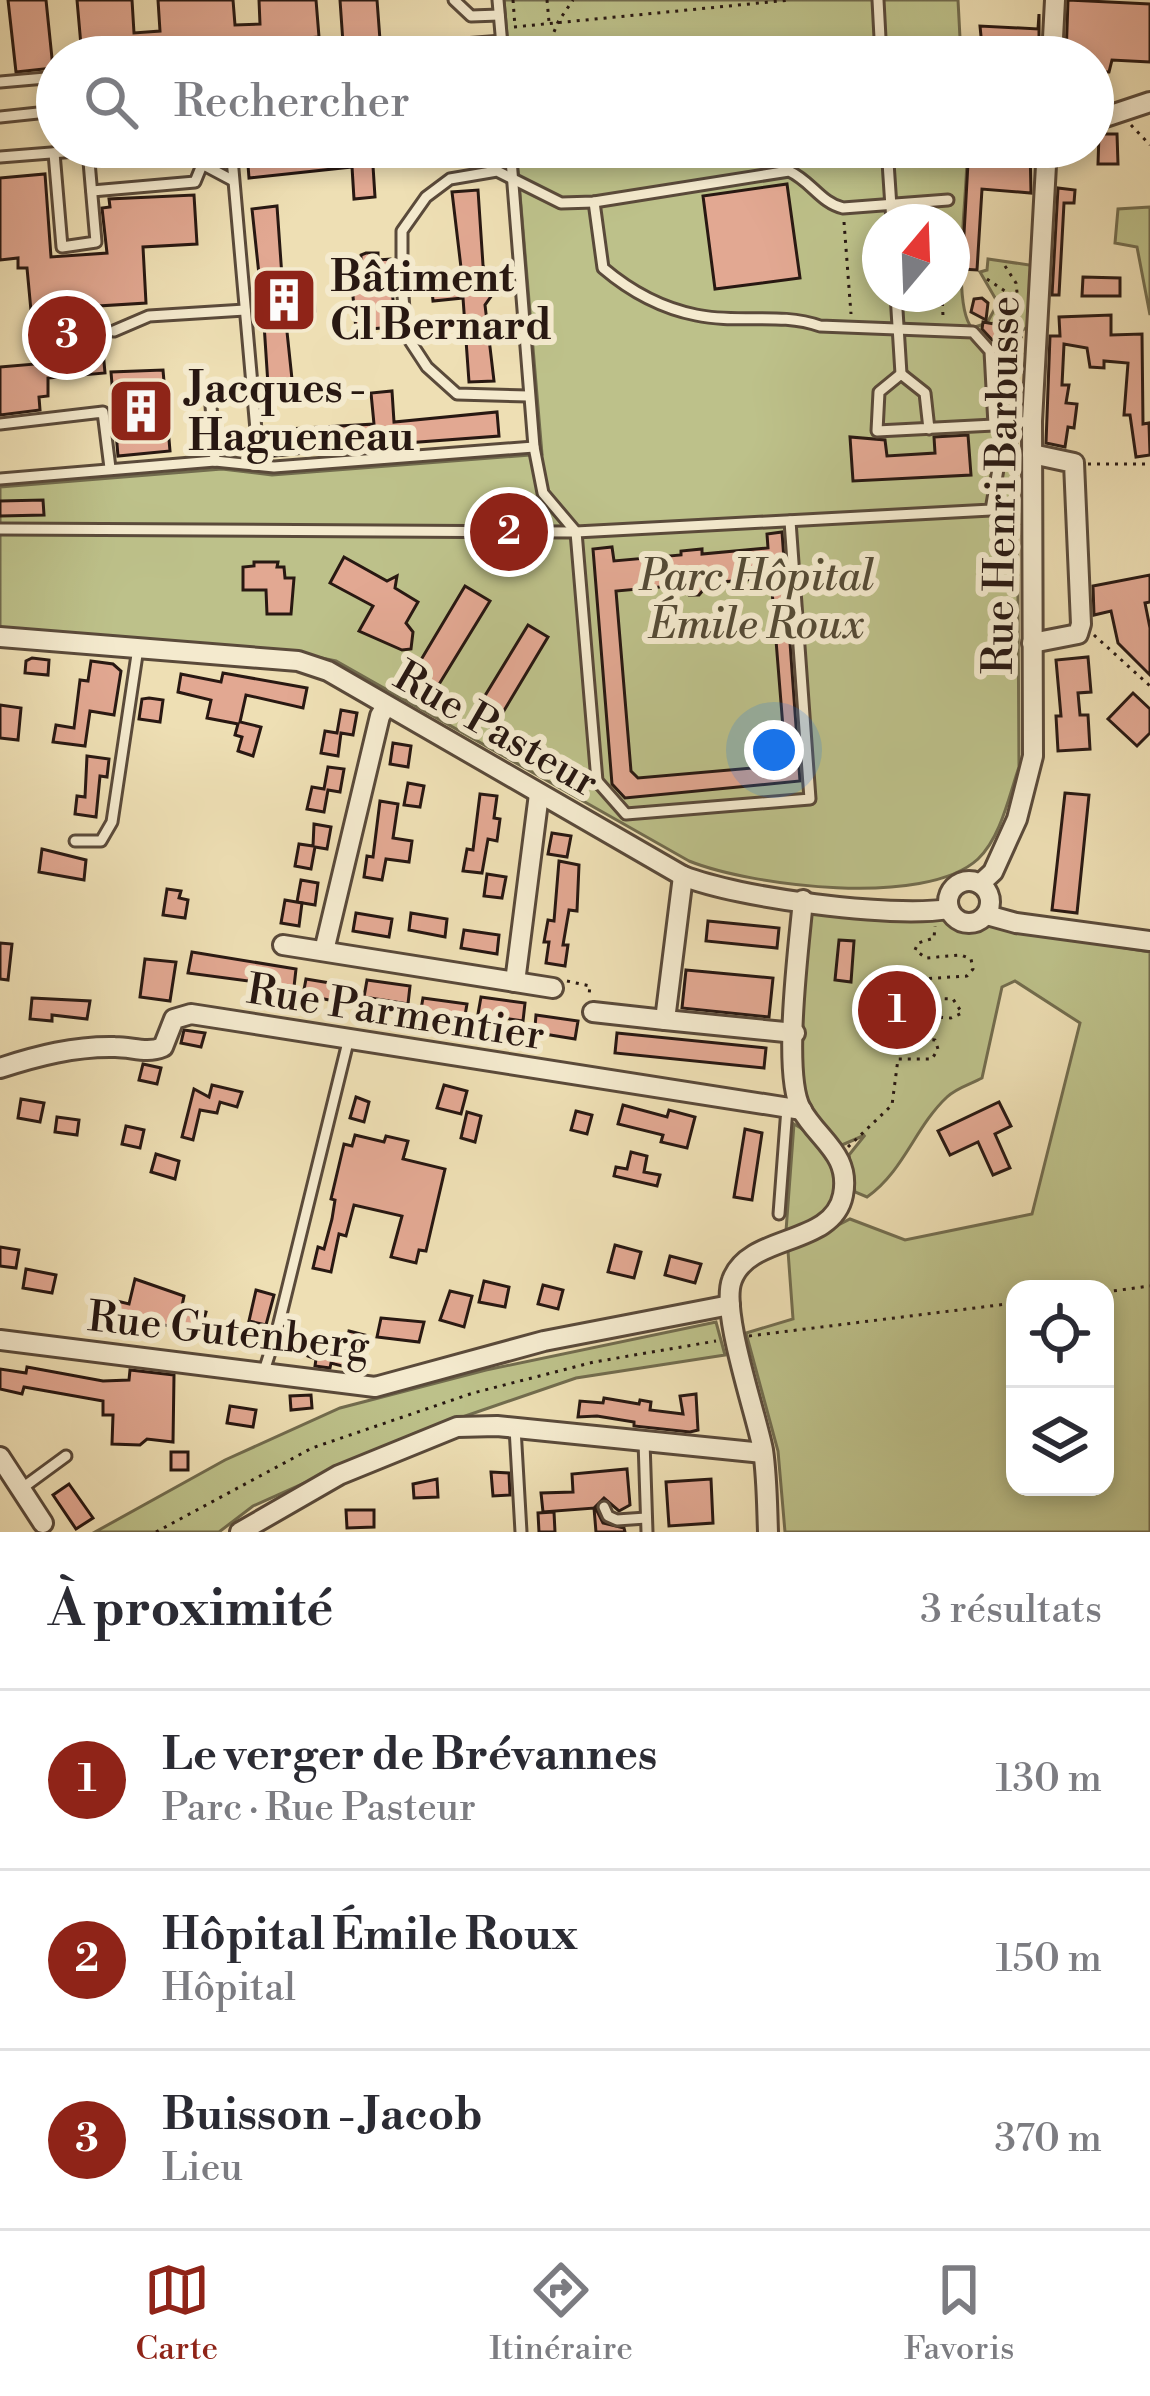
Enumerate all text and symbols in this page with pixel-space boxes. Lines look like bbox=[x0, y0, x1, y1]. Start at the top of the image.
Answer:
search box bbox=[36, 36, 1114, 168]
icon: search bbox=[78, 69, 144, 135]
text: Rechercher bbox=[174, 74, 410, 131]
north arrow bbox=[862, 204, 970, 312]
place label: Bâtiment Cl Bernard bbox=[330, 252, 552, 353]
building icon: Bâtiment Cl Bernard bbox=[249, 265, 319, 335]
pin: 3 bbox=[28, 290, 106, 380]
street label: Rue Henri Barbusse bbox=[973, 295, 1032, 675]
place label: Jacques - Hagueneau bbox=[183, 363, 415, 464]
building icon: Jacques - Hagueneau bbox=[106, 376, 176, 446]
pin: 2 bbox=[470, 487, 548, 577]
park label: Parc Hôpital Émile Roux bbox=[638, 551, 875, 652]
street label: Rue Pasteur bbox=[384, 650, 607, 810]
your location bbox=[744, 720, 804, 780]
street label: Rue Parmentier bbox=[243, 964, 548, 1063]
pin: 1 bbox=[858, 965, 936, 1055]
map controls bbox=[1006, 1280, 1114, 1496]
button: locate bbox=[1006, 1280, 1114, 1388]
street label: Rue Gutenberg bbox=[85, 1291, 373, 1375]
button: layers bbox=[1006, 1388, 1114, 1496]
text: À proximité bbox=[48, 1578, 333, 1642]
text: 3 résultats bbox=[920, 1586, 1102, 1635]
text: Le verger de Brévannes bbox=[162, 1727, 657, 1784]
text: 1 bbox=[78, 1755, 96, 1804]
text: 130 m bbox=[996, 1755, 1102, 1804]
text: Parc · Rue Pasteur bbox=[162, 1784, 476, 1833]
text: Hôpital Émile Roux bbox=[162, 1907, 578, 1964]
text: 2 bbox=[75, 1935, 99, 1984]
text: 150 m bbox=[996, 1935, 1102, 1984]
text: Hôpital bbox=[162, 1964, 296, 2013]
text: Buisson - Jacob bbox=[162, 2087, 483, 2144]
text: 3 bbox=[75, 2115, 99, 2164]
text: 370 m bbox=[994, 2115, 1102, 2164]
text: Lieu bbox=[162, 2144, 243, 2193]
tab: Carte bbox=[136, 2257, 218, 2370]
tab: Itinéraire bbox=[489, 2257, 633, 2370]
tab: Favoris bbox=[904, 2257, 1014, 2370]

